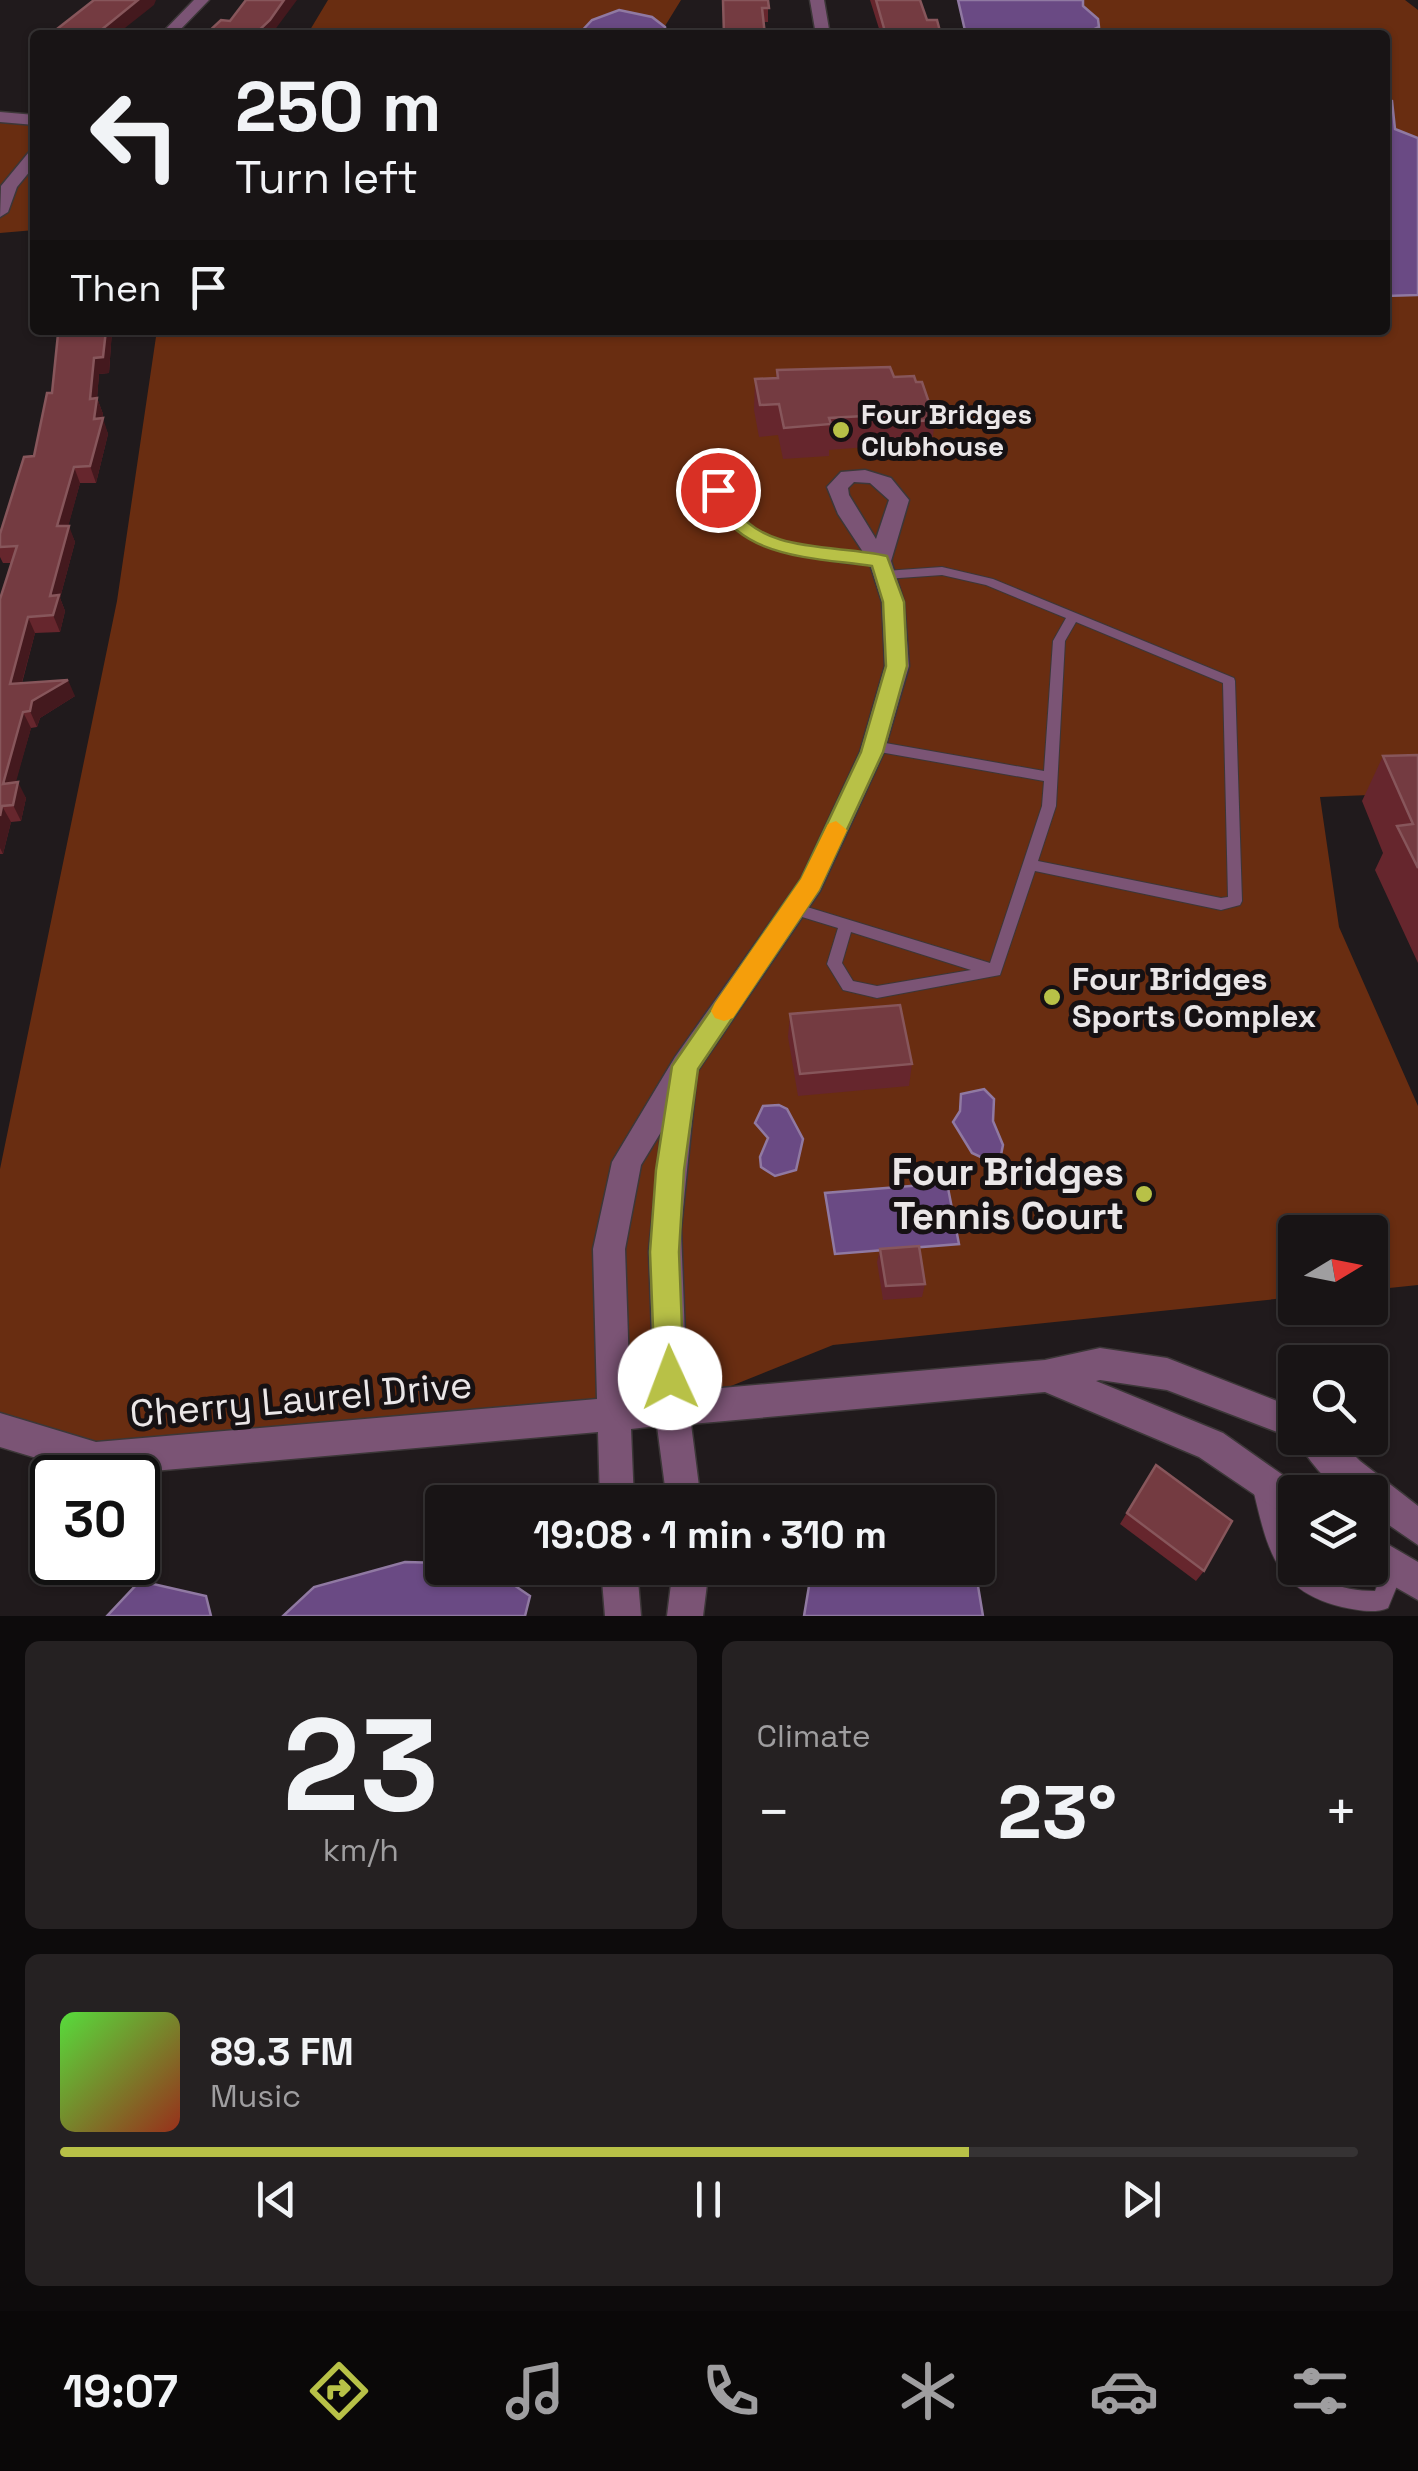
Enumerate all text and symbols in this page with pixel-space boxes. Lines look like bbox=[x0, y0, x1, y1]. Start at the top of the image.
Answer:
text: 250 m bbox=[235, 62, 442, 151]
icon: left bbox=[70, 70, 200, 200]
text: Turn left bbox=[235, 149, 418, 206]
icon: arrive bbox=[181, 260, 236, 315]
text: Then bbox=[70, 264, 161, 312]
place label: Four Bridges Clubhouse bbox=[861, 396, 1032, 464]
marker: Four Bridges Clubhouse bbox=[830, 419, 852, 441]
pin bbox=[676, 448, 761, 533]
icon: arrive bbox=[691, 463, 746, 518]
place label: Four Bridges Sports Complex bbox=[1072, 959, 1316, 1036]
marker: Four Bridges Sports Complex bbox=[1041, 986, 1063, 1008]
place label: Four Bridges Tennis Court bbox=[892, 1148, 1124, 1240]
marker: Four Bridges Tennis Court bbox=[1133, 1183, 1155, 1205]
north arrow bbox=[1278, 1215, 1388, 1325]
map controls bbox=[1278, 1215, 1388, 1585]
position arrow bbox=[618, 1326, 722, 1430]
button: search bbox=[1278, 1345, 1388, 1455]
street label: Cherry Laurel Drive bbox=[128, 1360, 474, 1438]
speed limit sign: 30 bbox=[30, 1455, 160, 1585]
button: layers bbox=[1278, 1475, 1388, 1585]
text: 19:08 · 1 min · 310 m bbox=[533, 1511, 887, 1559]
text: 23 bbox=[283, 1682, 439, 1848]
text: Climate bbox=[757, 1716, 871, 1756]
text: 23° bbox=[997, 1764, 1117, 1860]
text: − bbox=[757, 1777, 791, 1847]
text: + bbox=[1324, 1777, 1358, 1847]
text: km/h bbox=[323, 1830, 399, 1870]
text: 89.3 FM bbox=[210, 2028, 354, 2076]
text: Music bbox=[210, 2076, 301, 2116]
icon: previous bbox=[249, 2172, 304, 2227]
icon: pause bbox=[681, 2172, 736, 2227]
icon: next bbox=[1114, 2172, 1169, 2227]
icon: directions bbox=[304, 2356, 374, 2426]
icon: music bbox=[500, 2356, 570, 2426]
icon: phone bbox=[696, 2356, 766, 2426]
icon: climate bbox=[893, 2356, 963, 2426]
icon: car bbox=[1089, 2356, 1159, 2426]
icon: filters bbox=[1285, 2356, 1355, 2426]
text: 19:07 bbox=[63, 2363, 178, 2420]

